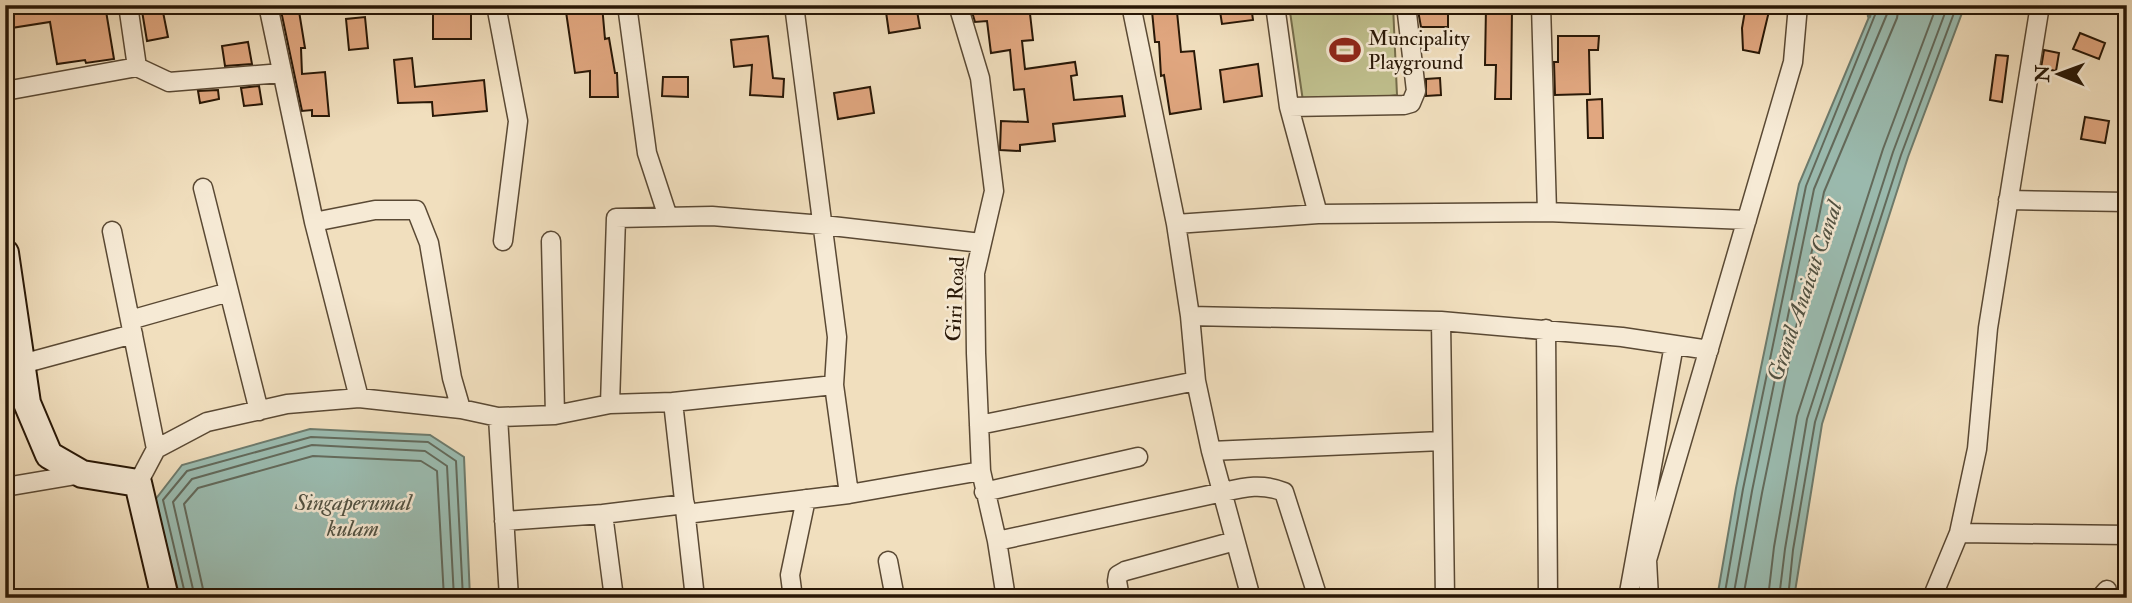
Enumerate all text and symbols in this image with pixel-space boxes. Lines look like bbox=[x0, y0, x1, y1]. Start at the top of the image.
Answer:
place label: Muncipality Playground bbox=[1368, 25, 1471, 76]
sports icon: Muncipality Playground bbox=[1328, 33, 1362, 67]
north arrow bbox=[2024, 38, 2094, 108]
text: N bbox=[2031, 64, 2055, 83]
water label: Grand Anaicut Canal bbox=[1760, 196, 1849, 385]
street label: Giri Road bbox=[940, 255, 971, 342]
water label: Singaperumal kulam bbox=[294, 488, 413, 543]

